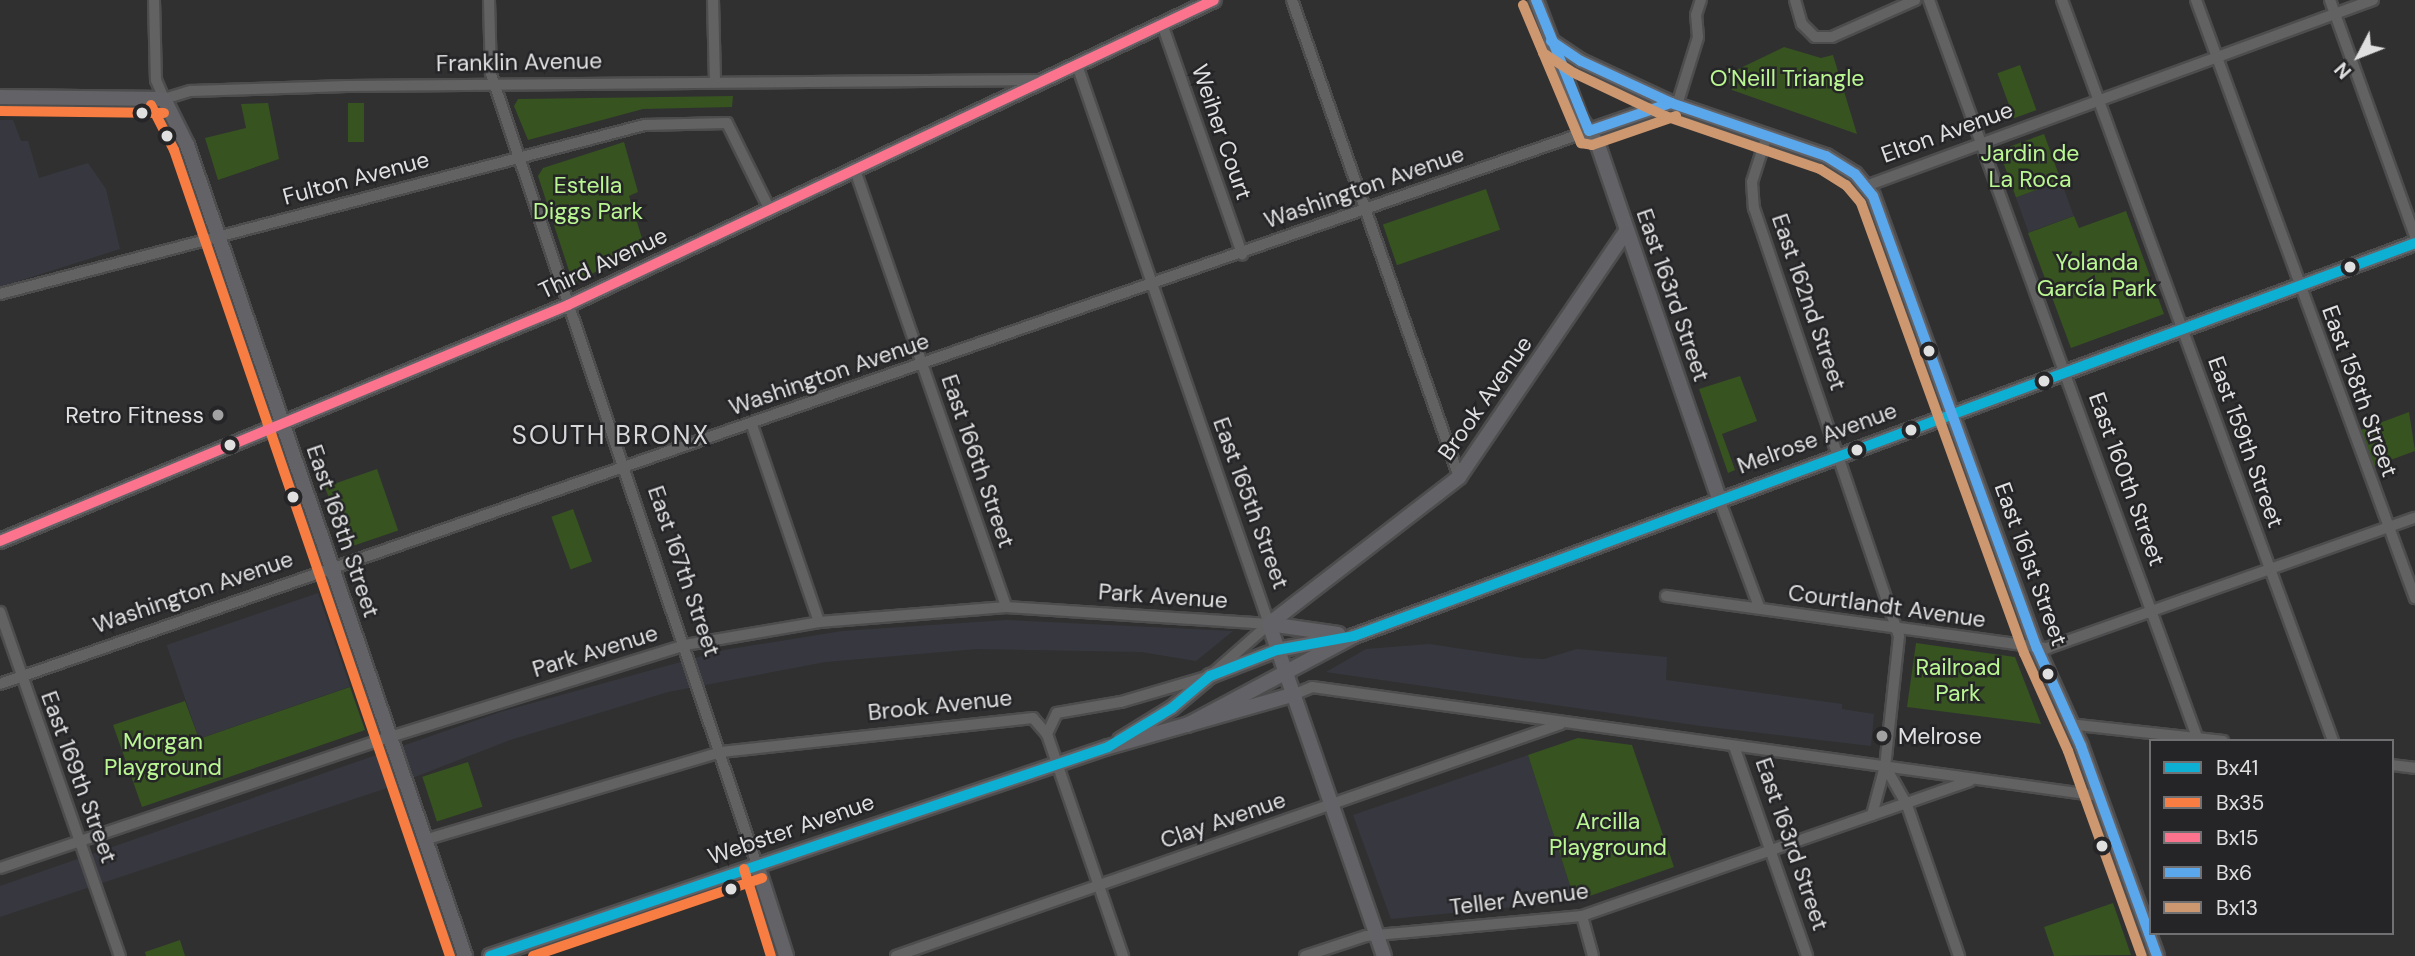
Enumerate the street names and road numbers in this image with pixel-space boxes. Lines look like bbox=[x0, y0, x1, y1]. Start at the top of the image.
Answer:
street label: Franklin Avenue bbox=[436, 47, 602, 77]
street label: Weiher Court bbox=[1186, 61, 1258, 203]
street label: Elton Avenue bbox=[1877, 95, 2017, 169]
street label: Washington Avenue bbox=[1260, 140, 1468, 234]
street label: Fulton Avenue bbox=[280, 145, 432, 211]
street label: East 163rd Street bbox=[1631, 205, 1715, 385]
street label: East 162nd Street bbox=[1766, 210, 1852, 394]
street label: Third Avenue bbox=[534, 221, 672, 305]
street label: East 158th Street bbox=[2316, 302, 2404, 480]
street label: Washington Avenue bbox=[725, 327, 933, 421]
street label: Brook Avenue bbox=[1432, 331, 1538, 465]
street label: East 159th Street bbox=[2202, 353, 2290, 531]
street label: East 166th Street bbox=[935, 371, 1021, 551]
street label: East 160th Street bbox=[2083, 388, 2171, 570]
street label: Melrose Avenue bbox=[1733, 396, 1901, 480]
street label: East 165th Street bbox=[1207, 414, 1295, 592]
street label: East 168th Street bbox=[301, 441, 385, 621]
street label: East 161st Street bbox=[1989, 479, 2073, 649]
street label: East 167th Street bbox=[642, 482, 726, 660]
street label: Washington Avenue bbox=[89, 545, 297, 639]
street label: Park Avenue bbox=[1097, 578, 1229, 614]
street label: Courtlandt Avenue bbox=[1786, 578, 1988, 634]
street label: Park Avenue bbox=[529, 619, 661, 683]
street label: Brook Avenue bbox=[866, 684, 1014, 726]
street label: East 169th Street bbox=[35, 687, 123, 867]
street label: East 163rd Street bbox=[1750, 754, 1834, 934]
street label: Clay Avenue bbox=[1157, 786, 1289, 854]
street label: Webster Avenue bbox=[704, 788, 878, 870]
street label: Teller Avenue bbox=[1448, 877, 1590, 921]

